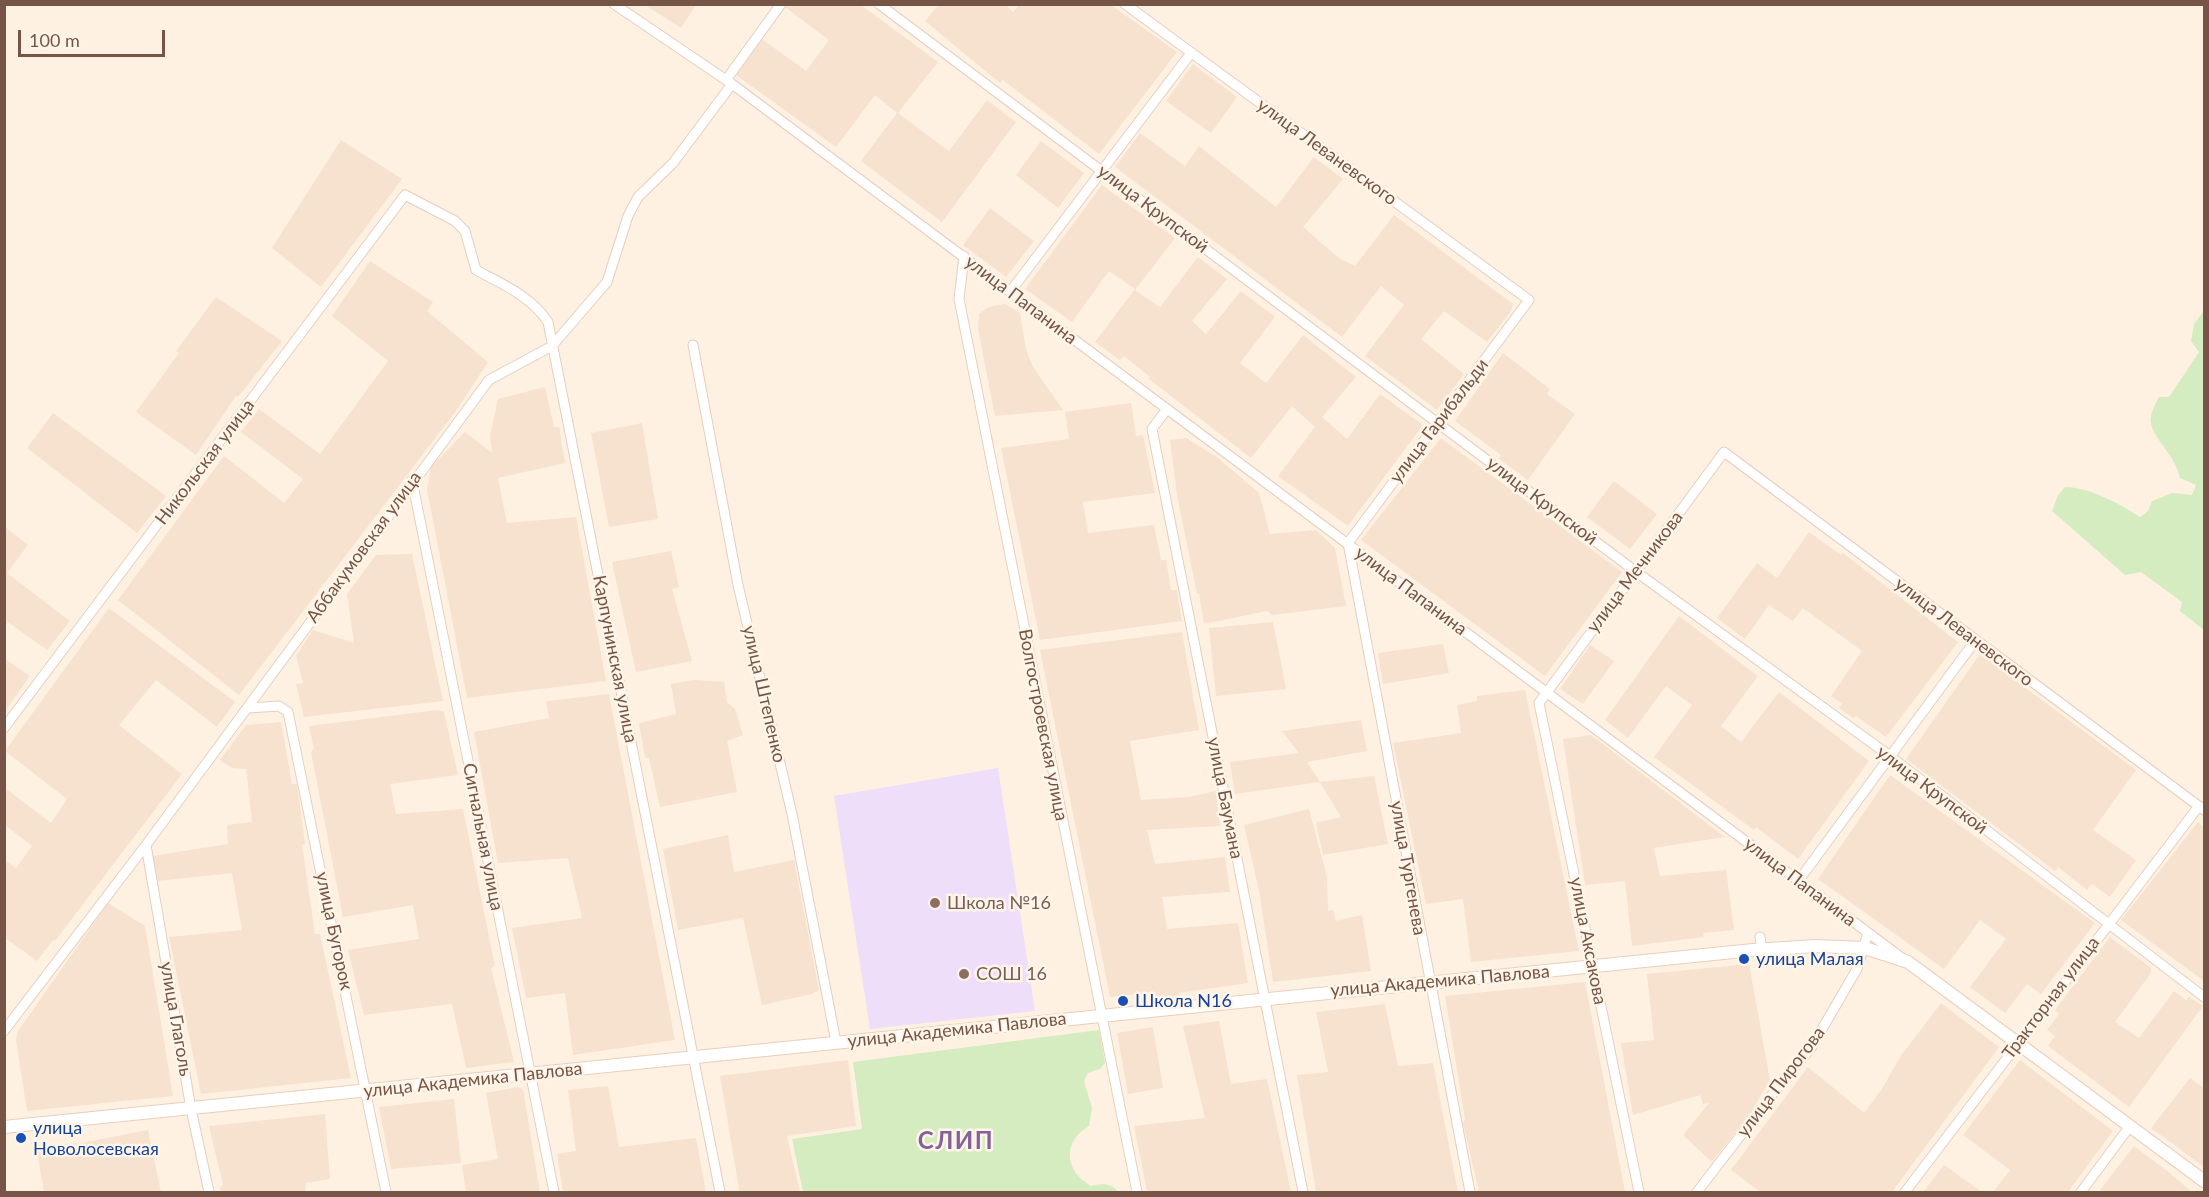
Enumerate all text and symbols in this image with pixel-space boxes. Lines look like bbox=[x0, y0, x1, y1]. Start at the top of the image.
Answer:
scale bar bbox=[21, 18, 168, 56]
text: 100 m bbox=[29, 29, 80, 51]
street label: улица Леваневского bbox=[1253, 94, 1401, 210]
street label: улица Крупской bbox=[1093, 160, 1213, 258]
street label: улица Папанина bbox=[961, 251, 1081, 349]
street label: улица Гарибальди bbox=[1385, 354, 1493, 488]
street label: Никольская улица bbox=[151, 395, 259, 529]
street label: улица Крупской bbox=[1482, 452, 1602, 550]
street label: Аббакумовская улица bbox=[302, 467, 426, 627]
street label: улица Мечникова bbox=[1582, 507, 1688, 637]
street label: улица Папанина bbox=[1351, 542, 1471, 640]
street label: Карпунинская улица bbox=[588, 573, 642, 745]
street label: улица Леваневского bbox=[1891, 573, 2037, 691]
street label: улица Штепенко bbox=[738, 623, 790, 765]
street label: Волгостроевская улица bbox=[1014, 627, 1072, 823]
street label: улица Баумана bbox=[1203, 735, 1247, 861]
street label: улица Крупской bbox=[1872, 741, 1992, 839]
street label: Сигнальная улица bbox=[458, 761, 508, 913]
street label: улица Тургенева bbox=[1386, 799, 1430, 937]
street label: улица Папанина bbox=[1740, 833, 1860, 931]
street label: улица Бугорок bbox=[311, 870, 357, 992]
street label: улица Аксакова bbox=[1565, 875, 1611, 1007]
place label: Школа №16 bbox=[947, 892, 1051, 914]
marker: Школа №16 bbox=[928, 896, 942, 910]
street label: Тракторная улица bbox=[1998, 933, 2104, 1063]
place label: улица Малая bbox=[1756, 948, 1864, 970]
marker: улица Малая bbox=[1737, 952, 1751, 966]
street label: улица Глаголь bbox=[155, 960, 197, 1078]
street label: улица Академика Павлова bbox=[1329, 961, 1551, 1001]
place label: СОШ 16 bbox=[976, 963, 1047, 985]
marker: СОШ 16 bbox=[957, 967, 971, 981]
place label: Школа N16 bbox=[1135, 990, 1232, 1012]
marker: Школа N16 bbox=[1116, 994, 1130, 1008]
street label: улица Академика Павлова bbox=[846, 1008, 1068, 1052]
street label: улица Пирогова bbox=[1732, 1023, 1830, 1141]
street label: улица Академика Павлова bbox=[362, 1058, 584, 1102]
place label: улица Новолосевская bbox=[33, 1117, 159, 1160]
district label: СЛИП bbox=[918, 1127, 994, 1155]
marker: улица Новолосевская bbox=[14, 1131, 28, 1145]

